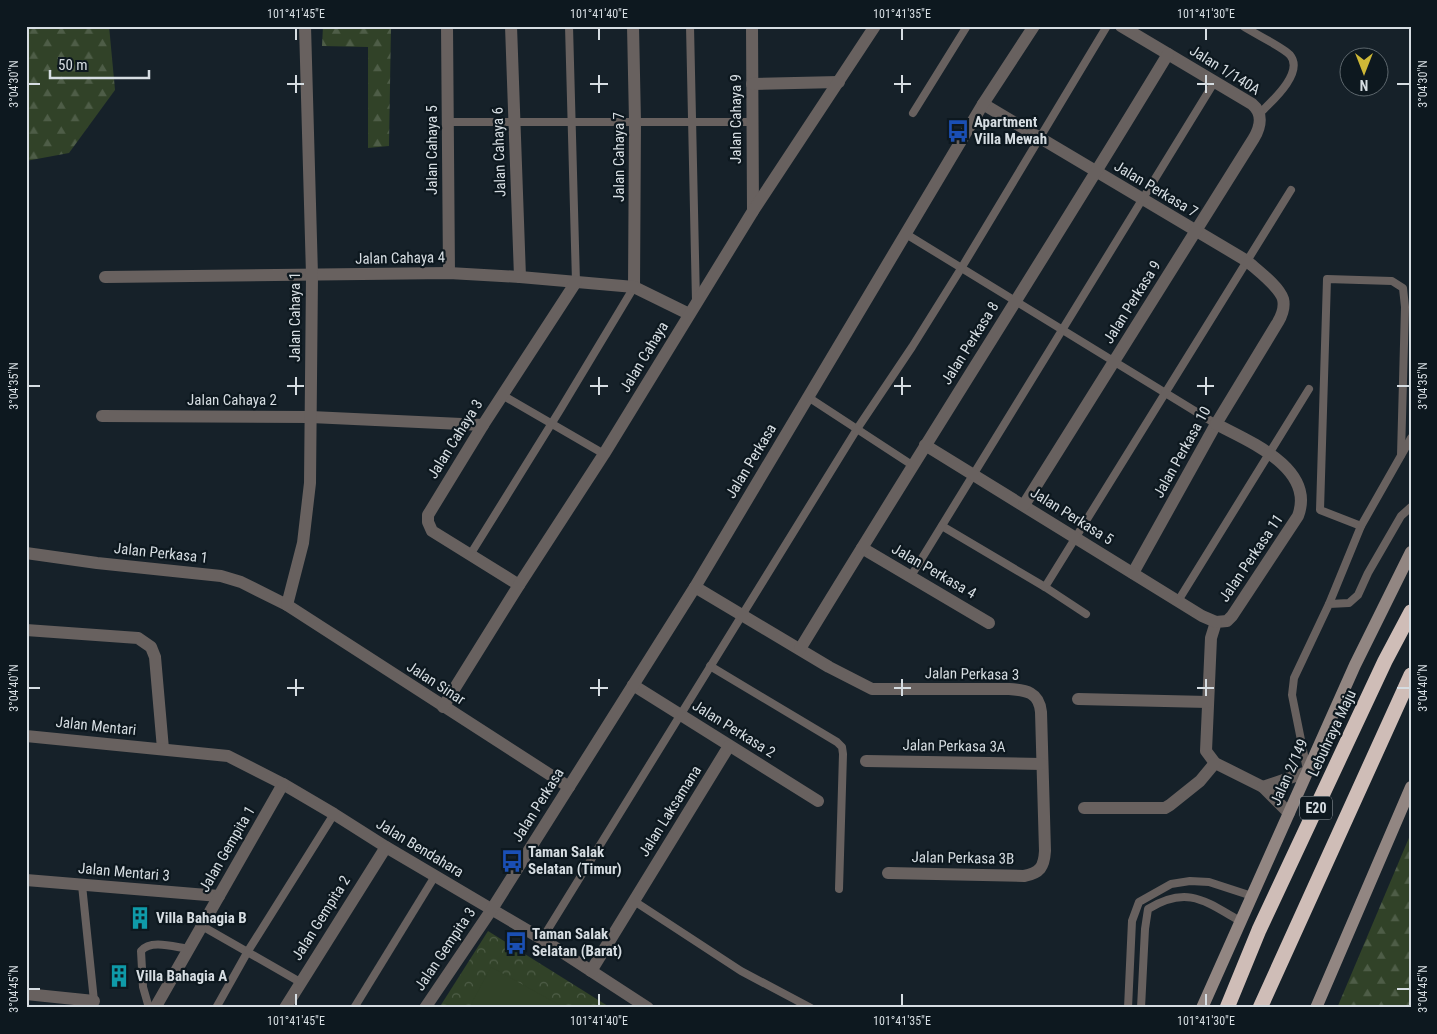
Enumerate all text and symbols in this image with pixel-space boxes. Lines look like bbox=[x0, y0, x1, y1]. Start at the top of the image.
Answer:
text: 101°41'45"E bbox=[267, 7, 325, 21]
text: 101°41'40"E bbox=[570, 7, 628, 21]
text: 101°41'35"E bbox=[873, 7, 931, 21]
text: 101°41'30"E bbox=[1177, 7, 1235, 21]
street label: Jalan 1/140A bbox=[1186, 41, 1264, 99]
scale bar bbox=[50, 48, 149, 80]
north arrow bbox=[1340, 48, 1390, 98]
text: 50 m bbox=[58, 56, 88, 74]
text: 3°04'30"N bbox=[7, 60, 21, 108]
text: 3°04'30"N bbox=[1416, 60, 1430, 108]
street label: Jalan Cahaya 9 bbox=[727, 74, 745, 164]
text: N bbox=[1360, 77, 1368, 93]
street label: Jalan Cahaya 5 bbox=[423, 105, 441, 195]
street label: Jalan Cahaya 6 bbox=[488, 107, 510, 197]
street label: Jalan Cahaya 7 bbox=[610, 112, 628, 202]
place label: Apartment Villa Mewah bbox=[974, 113, 1047, 148]
bus stop icon: Apartment Villa Mewah bbox=[945, 118, 971, 144]
street label: Jalan Perkasa 7 bbox=[1111, 157, 1201, 221]
street label: Jalan Cahaya 4 bbox=[355, 248, 445, 268]
street label: Jalan Perkasa 9 bbox=[1099, 257, 1165, 347]
street label: Jalan Cahaya 1 bbox=[286, 272, 304, 362]
street label: Jalan Perkasa 8 bbox=[937, 298, 1003, 388]
street label: Jalan Cahaya bbox=[616, 318, 672, 396]
text: 3°04'35"N bbox=[7, 362, 21, 410]
text: 3°04'35"N bbox=[1416, 362, 1430, 410]
street label: Jalan Cahaya 2 bbox=[187, 391, 277, 409]
street label: Jalan Cahaya 3 bbox=[424, 396, 486, 482]
street label: Jalan Perkasa 10 bbox=[1149, 403, 1215, 501]
street label: Jalan Perkasa bbox=[722, 421, 780, 501]
street label: Jalan Perkasa 5 bbox=[1027, 483, 1117, 549]
street label: Jalan Perkasa 11 bbox=[1215, 511, 1287, 605]
street label: Jalan Perkasa 1 bbox=[113, 539, 209, 567]
street label: Jalan Perkasa 4 bbox=[889, 540, 979, 602]
street label: Jalan Sinar bbox=[403, 657, 469, 709]
text: 3°04'40"N bbox=[7, 664, 21, 712]
street label: Jalan Perkasa 3 bbox=[925, 664, 1019, 684]
text: 3°04'40"N bbox=[1416, 664, 1430, 712]
street label: Lebuhraya Maju bbox=[1304, 687, 1360, 779]
street label: Jalan Perkasa 2 bbox=[689, 696, 779, 762]
street label: Jalan Mentari bbox=[55, 713, 137, 739]
street label: Jalan Perkasa 3A bbox=[902, 736, 1006, 756]
street label: Jalan 2/149 bbox=[1266, 736, 1312, 808]
street label: Jalan Laksamana bbox=[635, 762, 705, 860]
street label: Jalan Perkasa bbox=[508, 765, 568, 845]
road number: E20 bbox=[1300, 796, 1332, 820]
street label: Jalan Gempita 1 bbox=[195, 803, 259, 895]
street label: Jalan Bendahara bbox=[373, 815, 467, 881]
place label: Taman Salak Selatan (Timur) bbox=[528, 843, 622, 878]
bus stop icon: Taman Salak Selatan (Timur) bbox=[499, 848, 525, 874]
street label: Jalan Perkasa 3B bbox=[912, 848, 1014, 868]
street label: Jalan Mentari 3 bbox=[77, 859, 171, 885]
street label: Jalan Gempita 2 bbox=[288, 872, 354, 964]
street label: Jalan Gempita 3 bbox=[411, 904, 479, 994]
building icon: Villa Bahagia B bbox=[127, 905, 153, 931]
place label: Villa Bahagia B bbox=[156, 909, 247, 927]
place label: Taman Salak Selatan (Barat) bbox=[532, 925, 622, 960]
bus stop icon: Taman Salak Selatan (Barat) bbox=[503, 930, 529, 956]
building icon: Villa Bahagia A bbox=[106, 963, 132, 989]
text: 3°04'45"N bbox=[7, 965, 21, 1013]
text: 3°04'45"N bbox=[1416, 965, 1430, 1013]
place label: Villa Bahagia A bbox=[136, 967, 227, 985]
text: 101°41'45"E bbox=[267, 1014, 325, 1028]
text: 101°41'40"E bbox=[570, 1014, 628, 1028]
text: 101°41'35"E bbox=[873, 1014, 931, 1028]
text: 101°41'30"E bbox=[1177, 1014, 1235, 1028]

